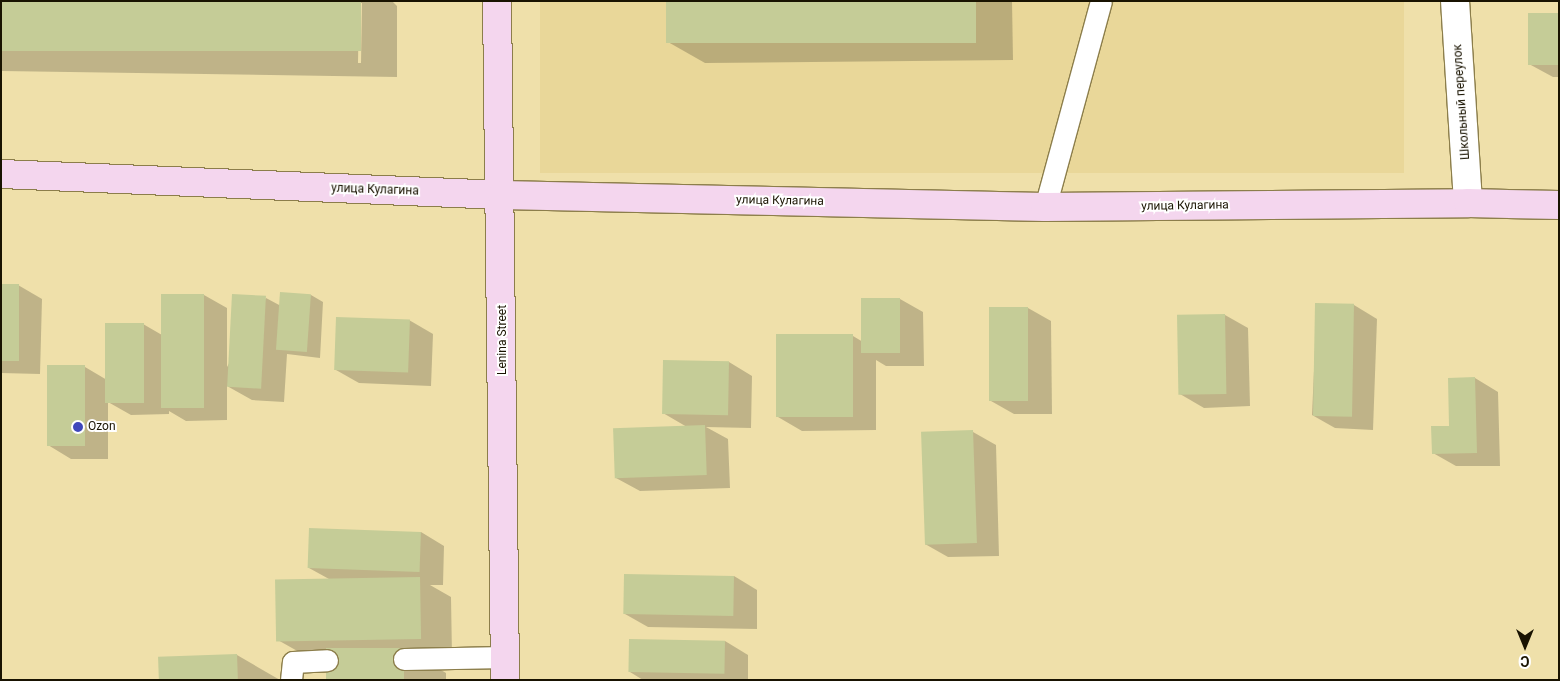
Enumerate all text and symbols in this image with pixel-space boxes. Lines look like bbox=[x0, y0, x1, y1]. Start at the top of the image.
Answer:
street label: Школьный переулок bbox=[1451, 44, 1473, 160]
street label: улица Кулагина bbox=[331, 181, 419, 199]
street label: улица Кулагина bbox=[736, 193, 824, 209]
street label: улица Кулагина bbox=[1141, 198, 1229, 214]
street label: Lenina Street bbox=[496, 305, 510, 375]
place label: Ozon bbox=[88, 420, 116, 434]
marker: Ozon bbox=[72, 421, 84, 433]
north arrow bbox=[1500, 621, 1550, 671]
text: С bbox=[1520, 653, 1530, 669]

